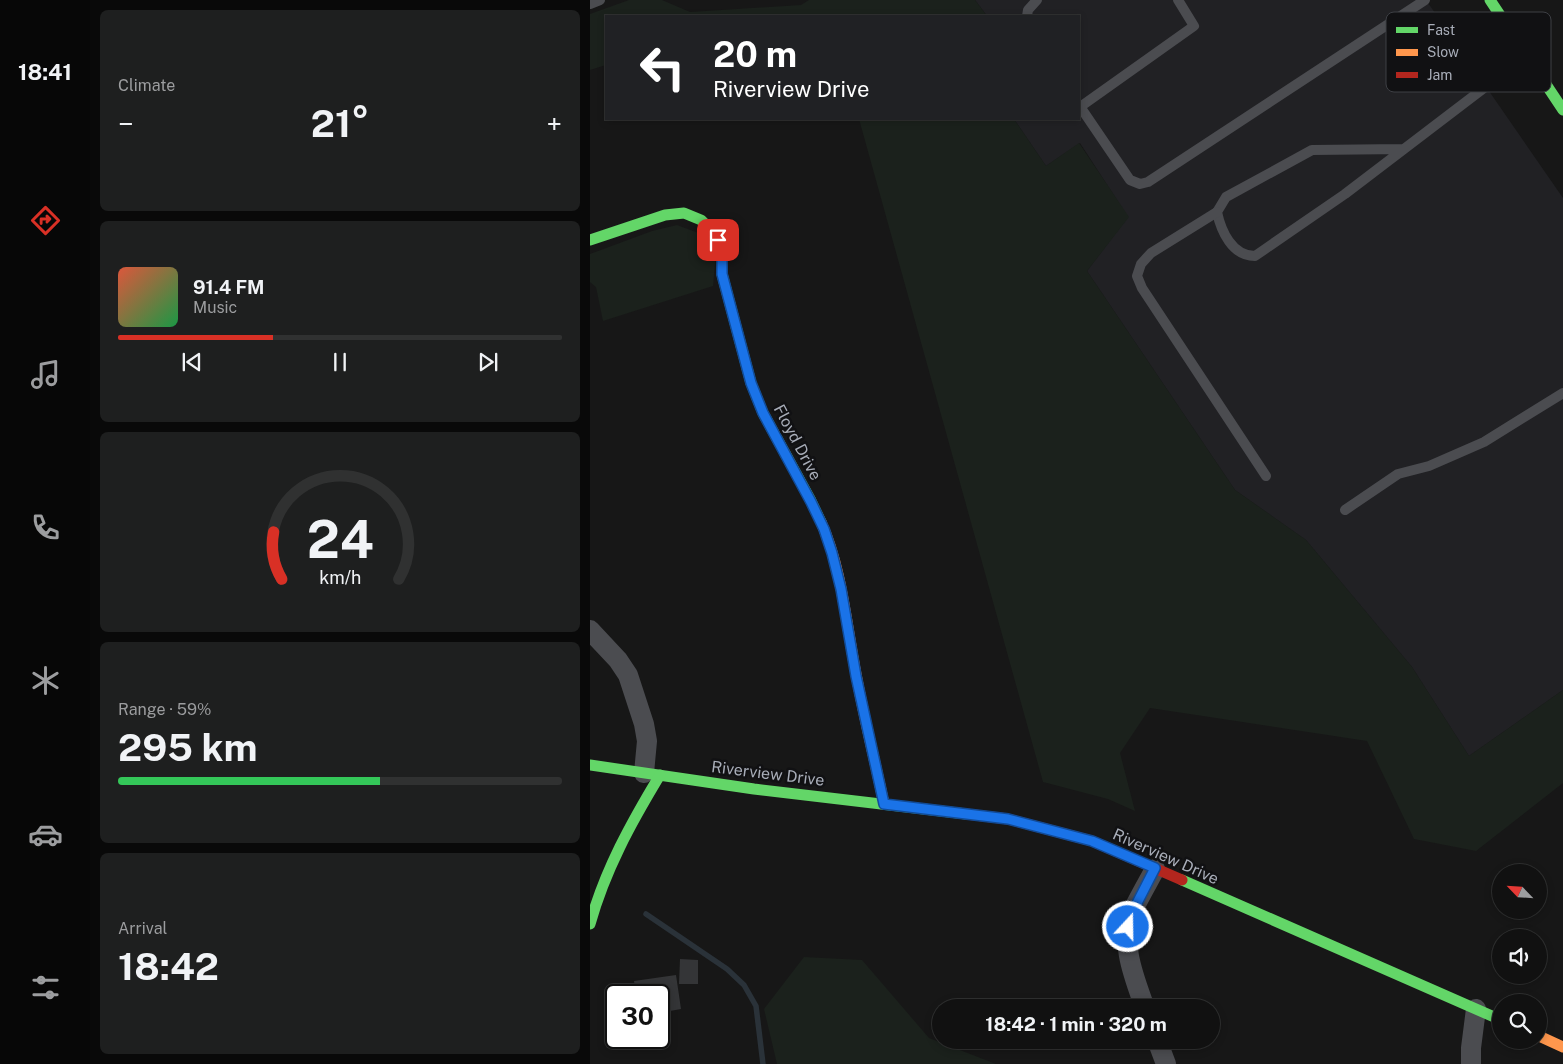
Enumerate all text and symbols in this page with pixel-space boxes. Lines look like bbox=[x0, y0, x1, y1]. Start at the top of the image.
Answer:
legend bbox=[1386, 12, 1551, 92]
text: Fast bbox=[1427, 22, 1455, 38]
text: 20 m bbox=[713, 34, 797, 75]
icon: left bbox=[630, 35, 695, 100]
text: Slow bbox=[1427, 44, 1459, 60]
text: 18:41 bbox=[18, 59, 72, 85]
text: Jam bbox=[1427, 67, 1452, 83]
text: Climate bbox=[118, 76, 175, 95]
text: Riverview Drive bbox=[713, 76, 869, 102]
text: 21° bbox=[311, 101, 369, 146]
text: − bbox=[118, 107, 134, 140]
text: + bbox=[546, 107, 562, 140]
icon: directions bbox=[28, 203, 63, 238]
pin bbox=[697, 219, 739, 261]
icon: arrive bbox=[704, 226, 732, 254]
text: 91.4 FM bbox=[193, 276, 265, 298]
text: Music bbox=[193, 298, 237, 317]
icon: previous bbox=[178, 348, 206, 376]
icon: pause bbox=[326, 348, 354, 376]
icon: next bbox=[474, 348, 502, 376]
icon: music bbox=[28, 357, 63, 392]
street label: Floyd Drive bbox=[770, 401, 825, 483]
text: 24 bbox=[306, 509, 374, 570]
icon: phone bbox=[28, 510, 63, 545]
text: km/h bbox=[319, 567, 361, 588]
icon: climate bbox=[28, 663, 63, 698]
text: Range · 59% bbox=[118, 700, 211, 719]
text: 295 km bbox=[118, 725, 257, 770]
street label: Riverview Drive bbox=[710, 757, 826, 790]
icon: car bbox=[28, 817, 63, 852]
street label: Riverview Drive bbox=[1110, 825, 1222, 888]
north arrow bbox=[1492, 864, 1548, 919]
map controls bbox=[1492, 864, 1547, 1049]
position arrow bbox=[1101, 900, 1153, 952]
text: Arrival bbox=[118, 919, 167, 938]
button: sound bbox=[1492, 929, 1547, 984]
text: 18:42 bbox=[118, 944, 219, 989]
icon: filters bbox=[28, 970, 63, 1005]
speed limit sign: 30 bbox=[605, 984, 670, 1049]
button: search bbox=[1492, 994, 1547, 1049]
text: 18:42 · 1 min · 320 m bbox=[985, 1013, 1167, 1035]

